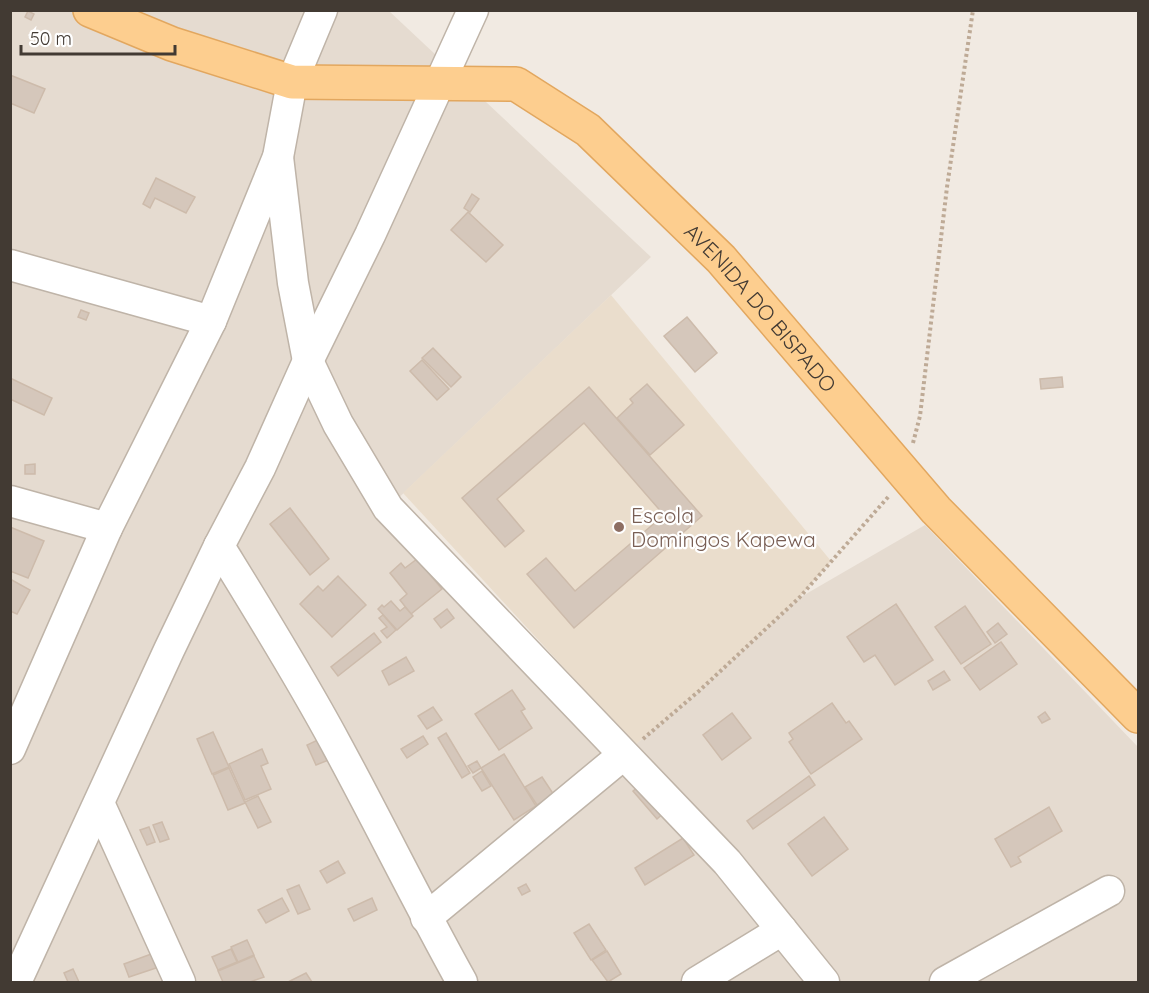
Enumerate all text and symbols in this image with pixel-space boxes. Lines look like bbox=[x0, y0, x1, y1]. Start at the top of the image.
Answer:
scale bar bbox=[21, 18, 176, 56]
text: 50 m bbox=[30, 27, 72, 50]
street label: AVENIDA DO BISPADO bbox=[679, 218, 842, 397]
place label: Escola Domingos Kapewa bbox=[631, 502, 816, 552]
marker: Escola Domingos Kapewa bbox=[612, 520, 626, 534]

